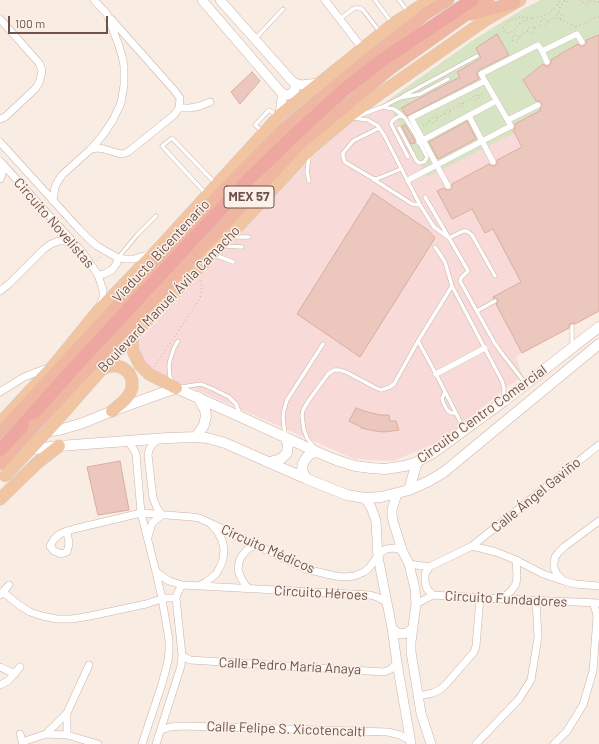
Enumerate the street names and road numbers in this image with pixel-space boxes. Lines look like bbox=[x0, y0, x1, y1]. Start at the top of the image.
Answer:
street label: Circuito Novelistas bbox=[10, 174, 98, 272]
road number: MEX 57 bbox=[224, 186, 274, 208]
street label: Viaducto Bicentenario bbox=[109, 196, 213, 306]
street label: Boulevard Manuel Ávila Camacho bbox=[94, 222, 244, 376]
street label: Circuito Centro Comercial bbox=[414, 361, 550, 467]
street label: Calle Ángel Gaviño bbox=[488, 454, 584, 536]
street label: Circuito Médicos bbox=[218, 521, 318, 577]
street label: Circuito Héroes bbox=[274, 582, 368, 604]
street label: Circuito Fundadores bbox=[444, 587, 568, 611]
street label: Calle Pedro María Anaya bbox=[218, 654, 362, 678]
street label: Calle Felipe S. Xicotencaltl bbox=[206, 718, 366, 740]

